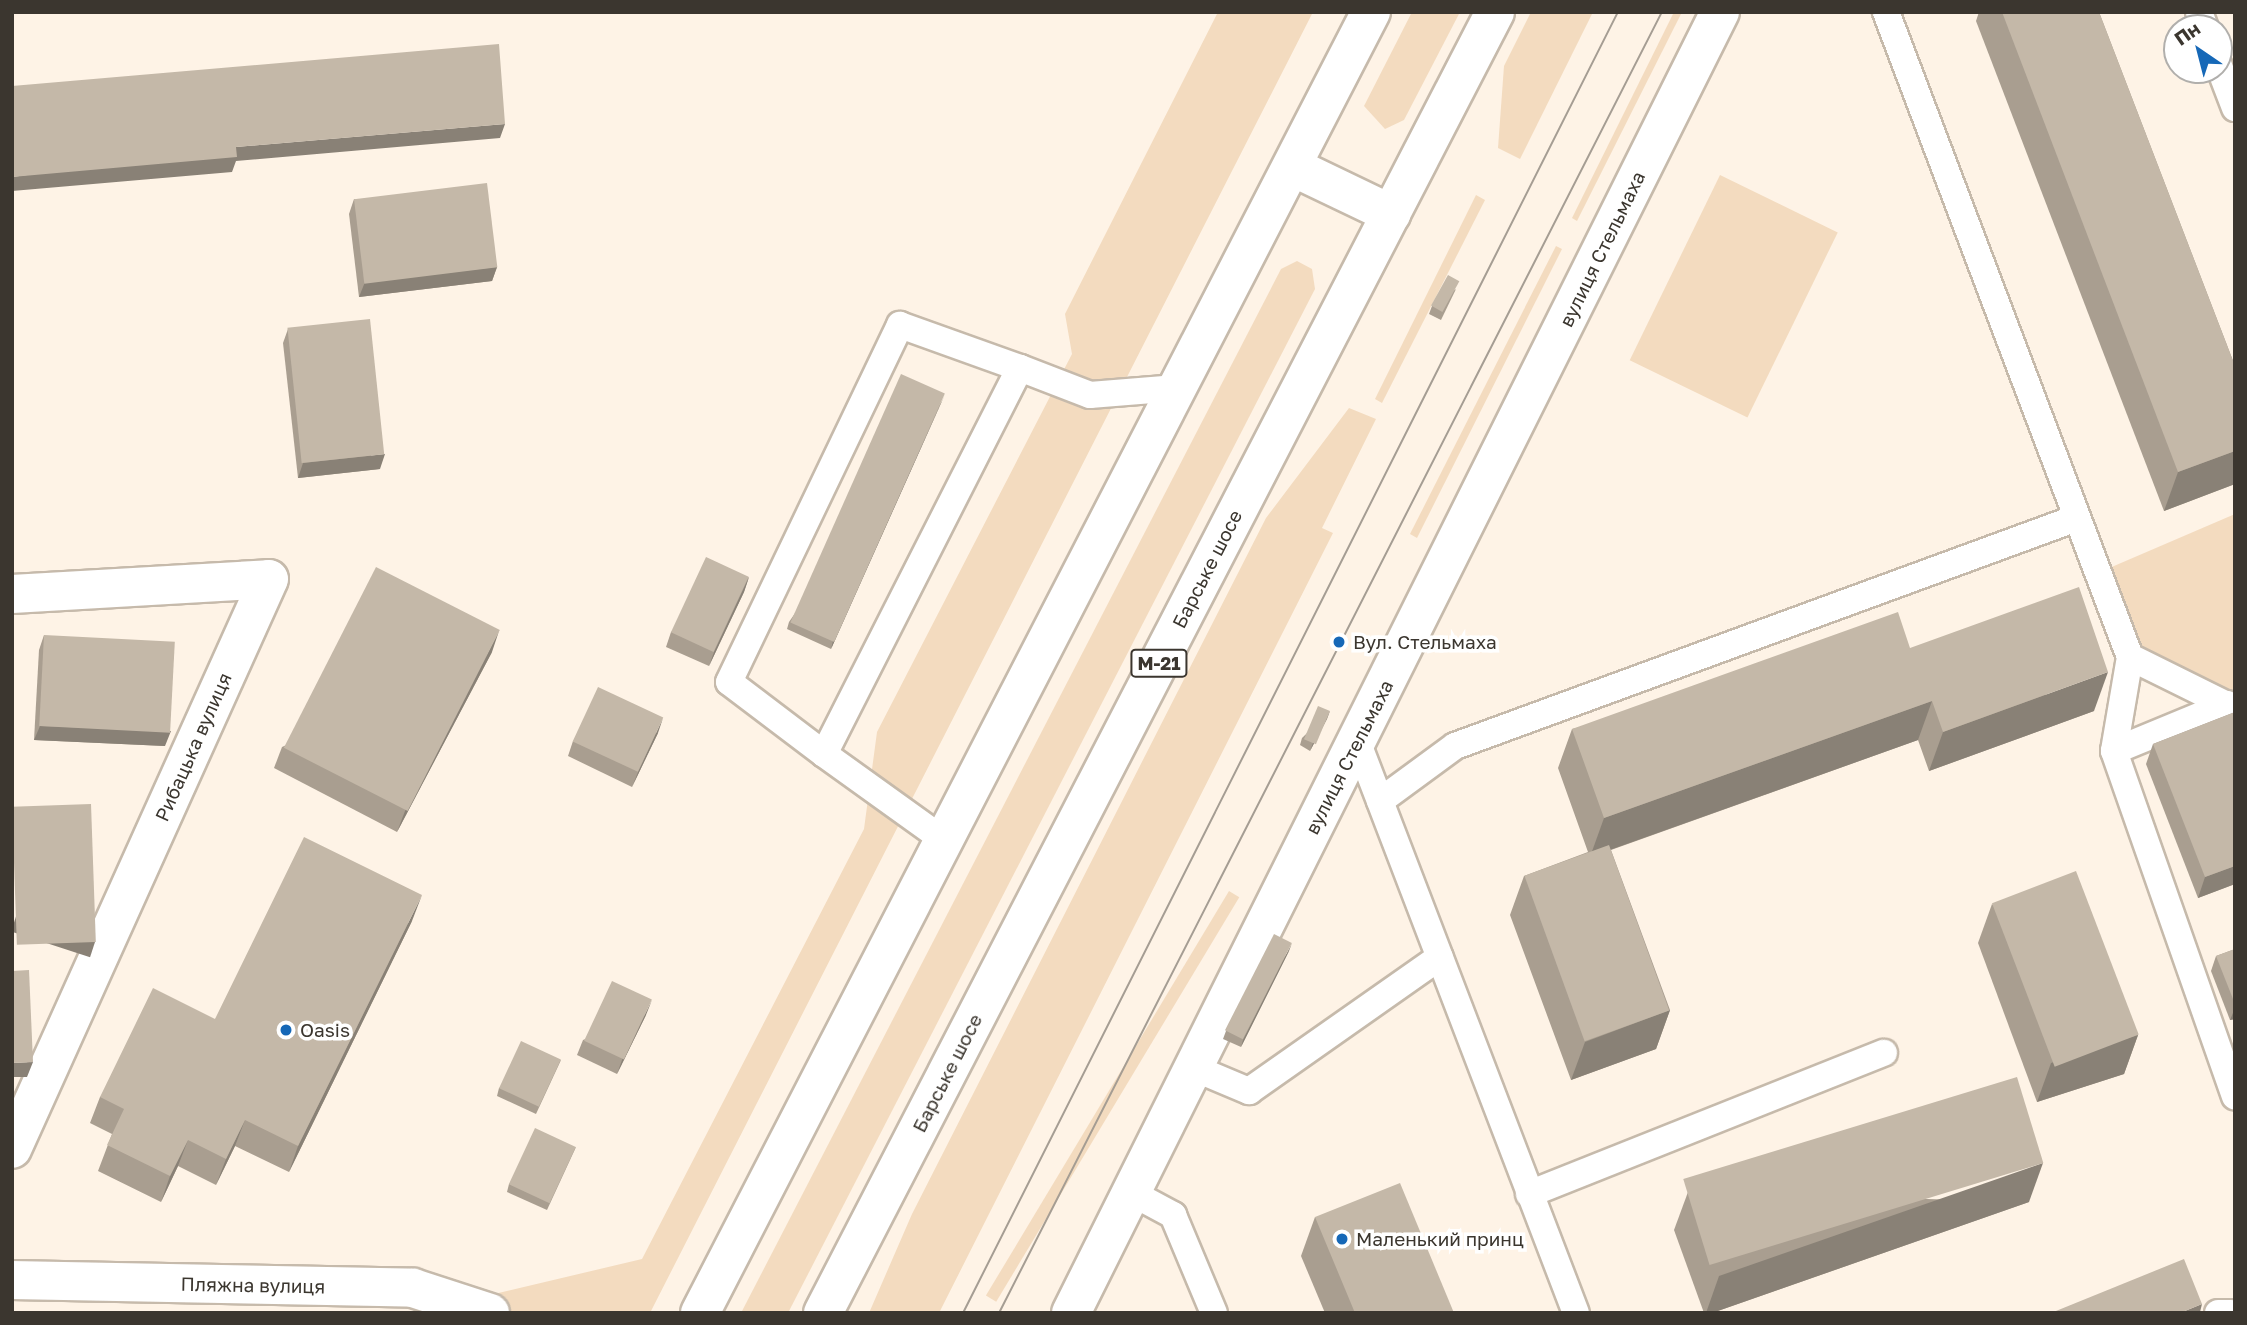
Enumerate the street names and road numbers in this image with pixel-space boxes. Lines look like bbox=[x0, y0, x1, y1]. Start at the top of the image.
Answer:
street label: вулиця Стельмаха bbox=[1554, 167, 1650, 331]
street label: Барське шосе bbox=[1167, 506, 1247, 632]
road number: М-21 bbox=[1129, 648, 1189, 678]
street label: Рибацька вулиця bbox=[150, 669, 236, 825]
street label: вулиця Стельмаха bbox=[1300, 676, 1398, 838]
street label: Барське шосе bbox=[907, 1010, 987, 1136]
street label: Пляжна вулиця bbox=[181, 1272, 325, 1298]

